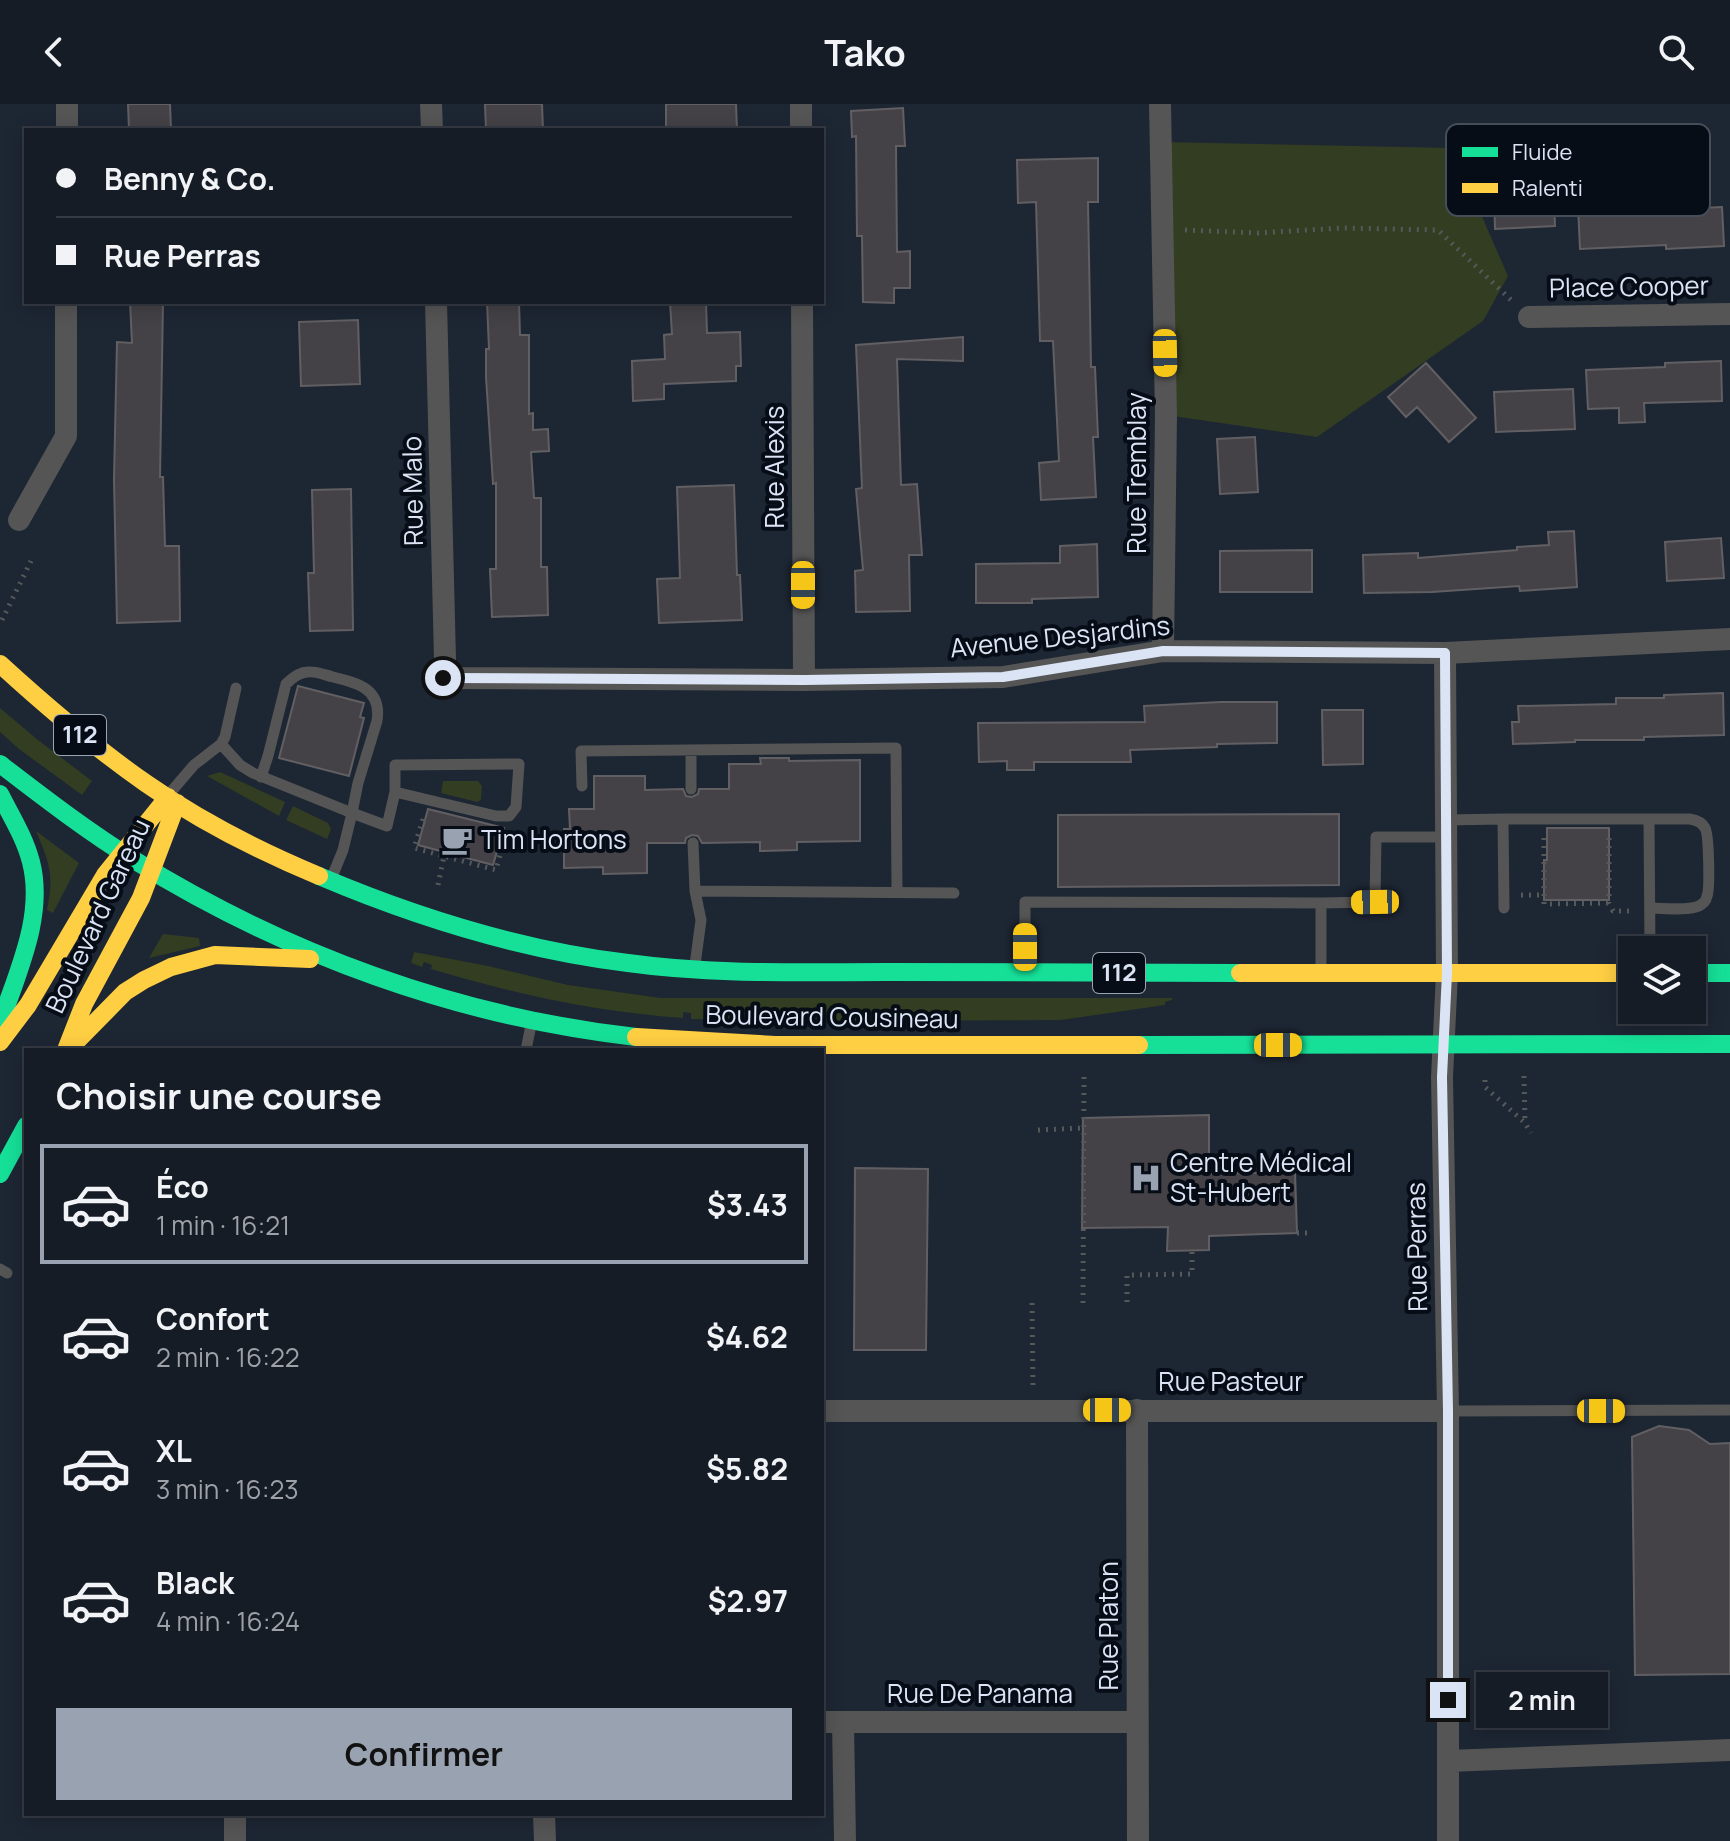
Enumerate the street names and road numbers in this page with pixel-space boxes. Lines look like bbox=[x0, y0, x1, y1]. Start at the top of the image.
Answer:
street label: Place Cooper bbox=[1549, 267, 1709, 305]
street label: Rue Tremblay bbox=[1118, 392, 1154, 554]
street label: Rue Alexis bbox=[756, 406, 792, 528]
street label: Rue Malo bbox=[393, 436, 431, 546]
street label: Avenue Desjardins bbox=[948, 607, 1172, 665]
road number: 112 bbox=[54, 715, 106, 755]
street label: Boulevard Gareau bbox=[36, 812, 158, 1019]
road number: 112 bbox=[1093, 953, 1145, 993]
street label: Boulevard Cousineau bbox=[705, 996, 959, 1036]
street label: Rue Perras bbox=[1397, 1182, 1435, 1312]
street label: Rue Pasteur bbox=[1158, 1363, 1304, 1399]
street label: Rue Platon bbox=[1090, 1561, 1126, 1691]
street label: Rue De Panama bbox=[887, 1675, 1073, 1711]

